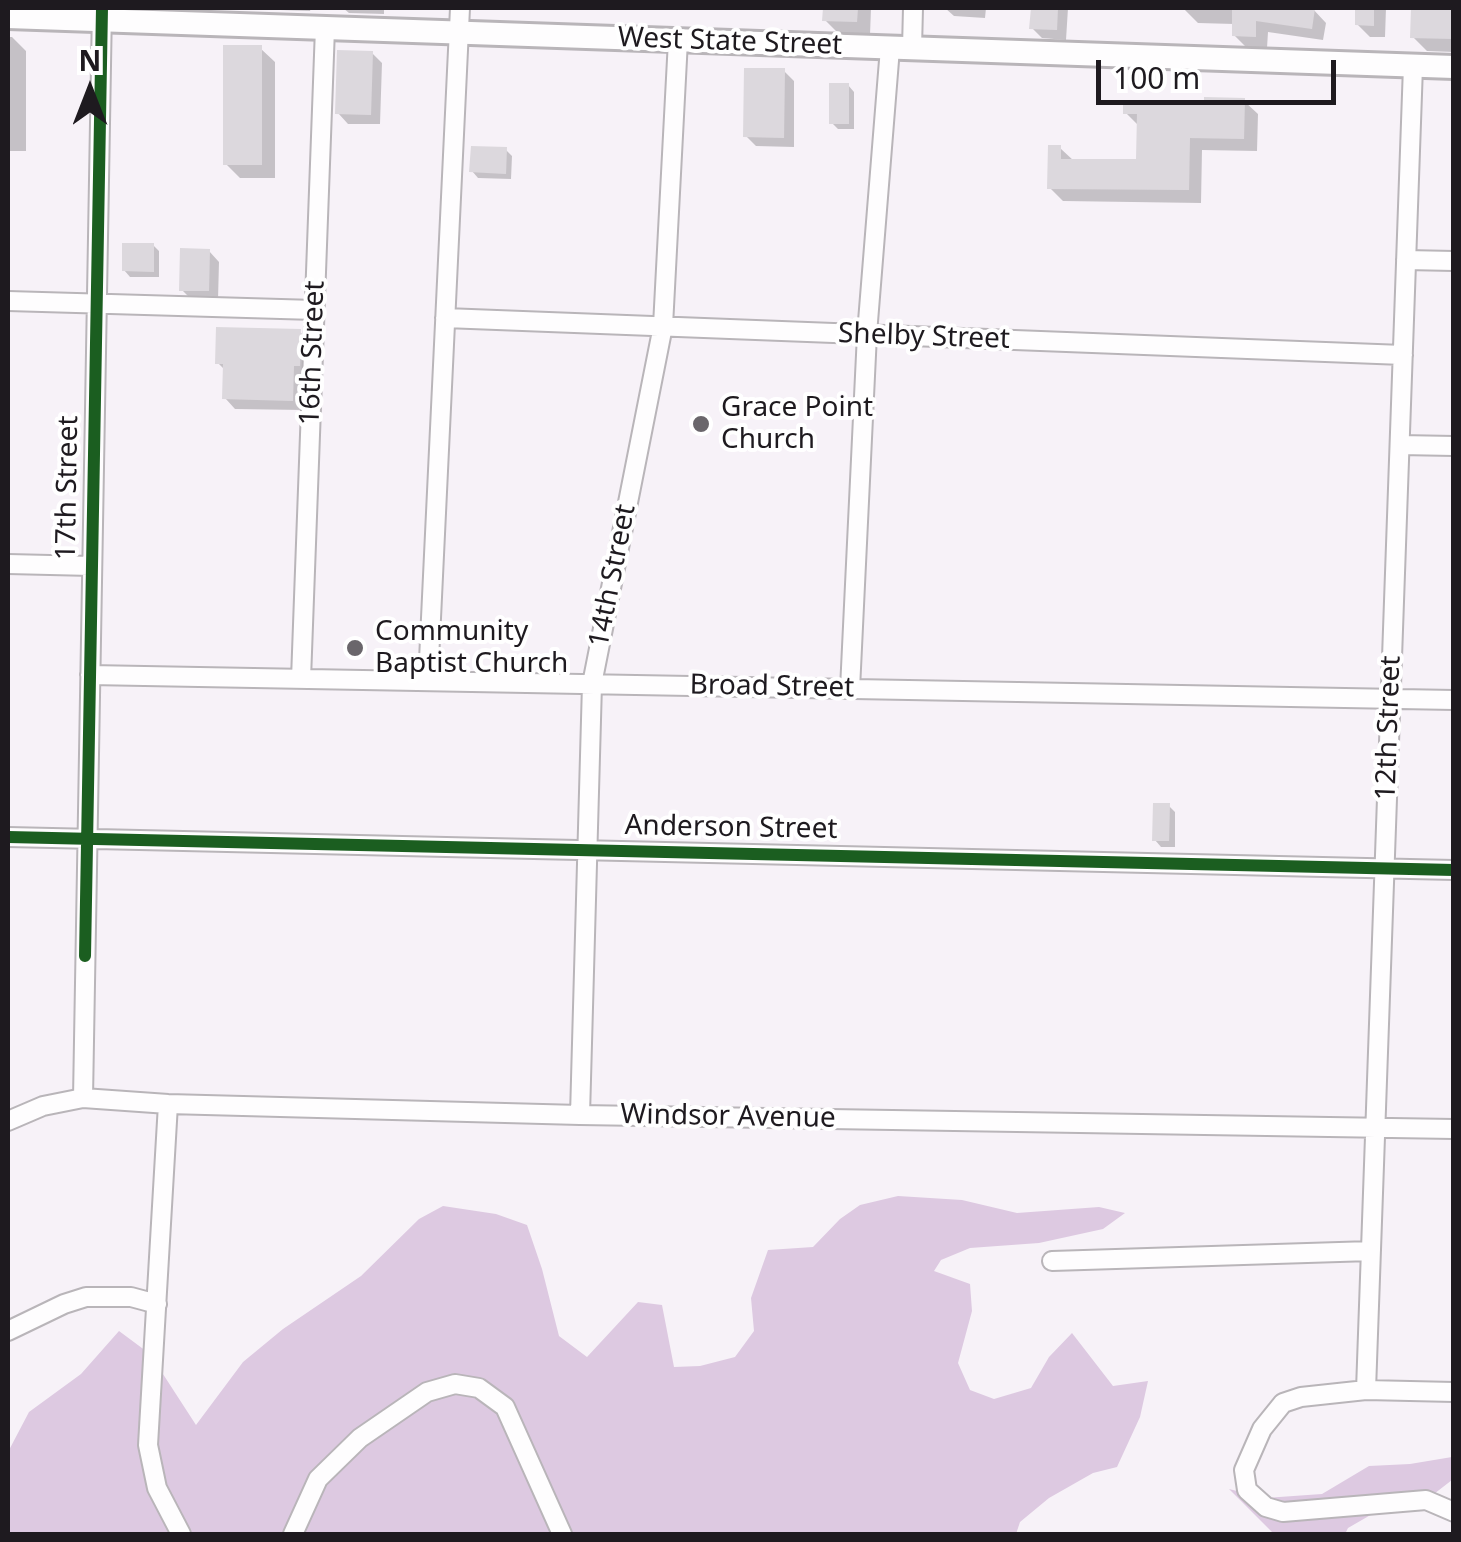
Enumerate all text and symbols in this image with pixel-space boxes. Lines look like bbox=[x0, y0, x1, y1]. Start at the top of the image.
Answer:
street label: West State Street bbox=[617, 21, 843, 63]
north arrow bbox=[40, 40, 140, 140]
scale bar bbox=[1101, 40, 1341, 102]
text: N bbox=[79, 41, 101, 79]
text: 100 m bbox=[1113, 57, 1200, 98]
street label: 16th Street bbox=[294, 280, 332, 426]
street label: Shelby Street bbox=[837, 317, 1011, 357]
place label: Grace Point Church bbox=[721, 391, 873, 457]
marker: Grace Point Church bbox=[690, 413, 712, 435]
street label: 17th Street bbox=[50, 415, 86, 561]
street label: 14th Street bbox=[583, 502, 643, 650]
place label: Community Baptist Church bbox=[375, 615, 568, 681]
marker: Community Baptist Church bbox=[344, 637, 366, 659]
street label: 12th Street bbox=[1370, 655, 1408, 801]
street label: Broad Street bbox=[689, 669, 855, 705]
street label: Anderson Street bbox=[624, 809, 838, 847]
street label: Windsor Avenue bbox=[620, 1098, 836, 1136]

